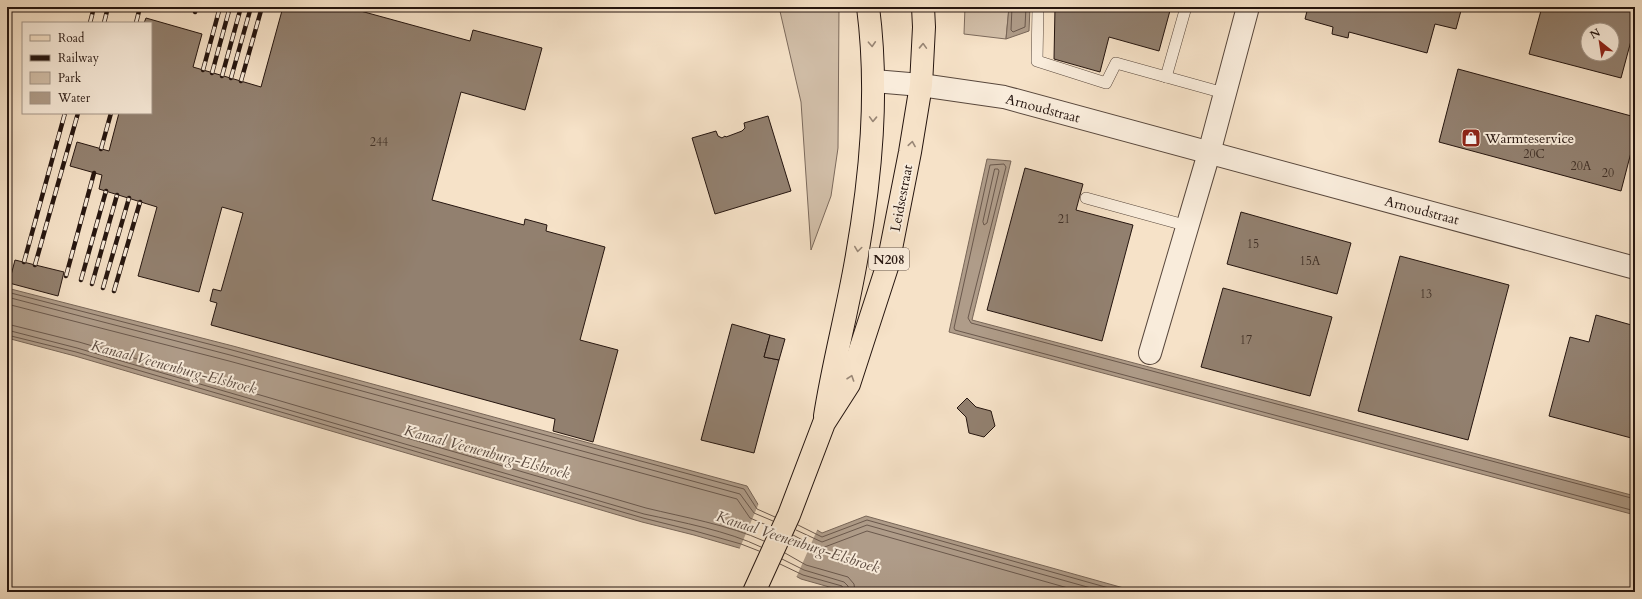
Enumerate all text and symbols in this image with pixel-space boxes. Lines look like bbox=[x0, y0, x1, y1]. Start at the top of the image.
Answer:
legend bbox=[22, 22, 152, 114]
north arrow bbox=[1580, 22, 1620, 62]
text: N bbox=[1587, 25, 1604, 43]
text: Road bbox=[58, 30, 85, 46]
one-way arrow bbox=[868, 41, 876, 47]
one-way arrow bbox=[919, 43, 927, 49]
text: Railway bbox=[58, 50, 100, 66]
text: Park bbox=[58, 70, 82, 86]
street label: Arnoudstraat bbox=[1003, 89, 1083, 128]
text: Water bbox=[57, 90, 91, 106]
one-way arrow bbox=[868, 116, 877, 122]
shop icon: Warmteservice bbox=[1460, 127, 1482, 149]
place label: Warmteservice bbox=[1484, 129, 1574, 148]
house number: 244 bbox=[370, 134, 388, 150]
one-way arrow bbox=[907, 141, 916, 147]
house number: 20C bbox=[1523, 146, 1545, 162]
house number: 20A bbox=[1571, 158, 1592, 174]
street label: Leidsestraat bbox=[886, 162, 917, 233]
house number: 20 bbox=[1602, 165, 1614, 181]
street label: Arnoudstraat bbox=[1382, 191, 1462, 230]
house number: 21 bbox=[1058, 211, 1070, 227]
house number: 15 bbox=[1247, 236, 1259, 252]
one-way arrow bbox=[854, 245, 863, 252]
road number: N208 bbox=[869, 248, 909, 270]
house number: 15A bbox=[1300, 253, 1321, 269]
house number: 13 bbox=[1420, 286, 1432, 302]
house number: 17 bbox=[1240, 332, 1252, 348]
water label: Kanaal Veenenburg-Elsbroek bbox=[89, 335, 260, 399]
one-way arrow bbox=[846, 374, 855, 381]
water label: Kanaal Veenenburg-Elsbroek bbox=[402, 420, 573, 484]
water label: Kanaal Veenenburg-Elsbroek bbox=[714, 506, 883, 578]

